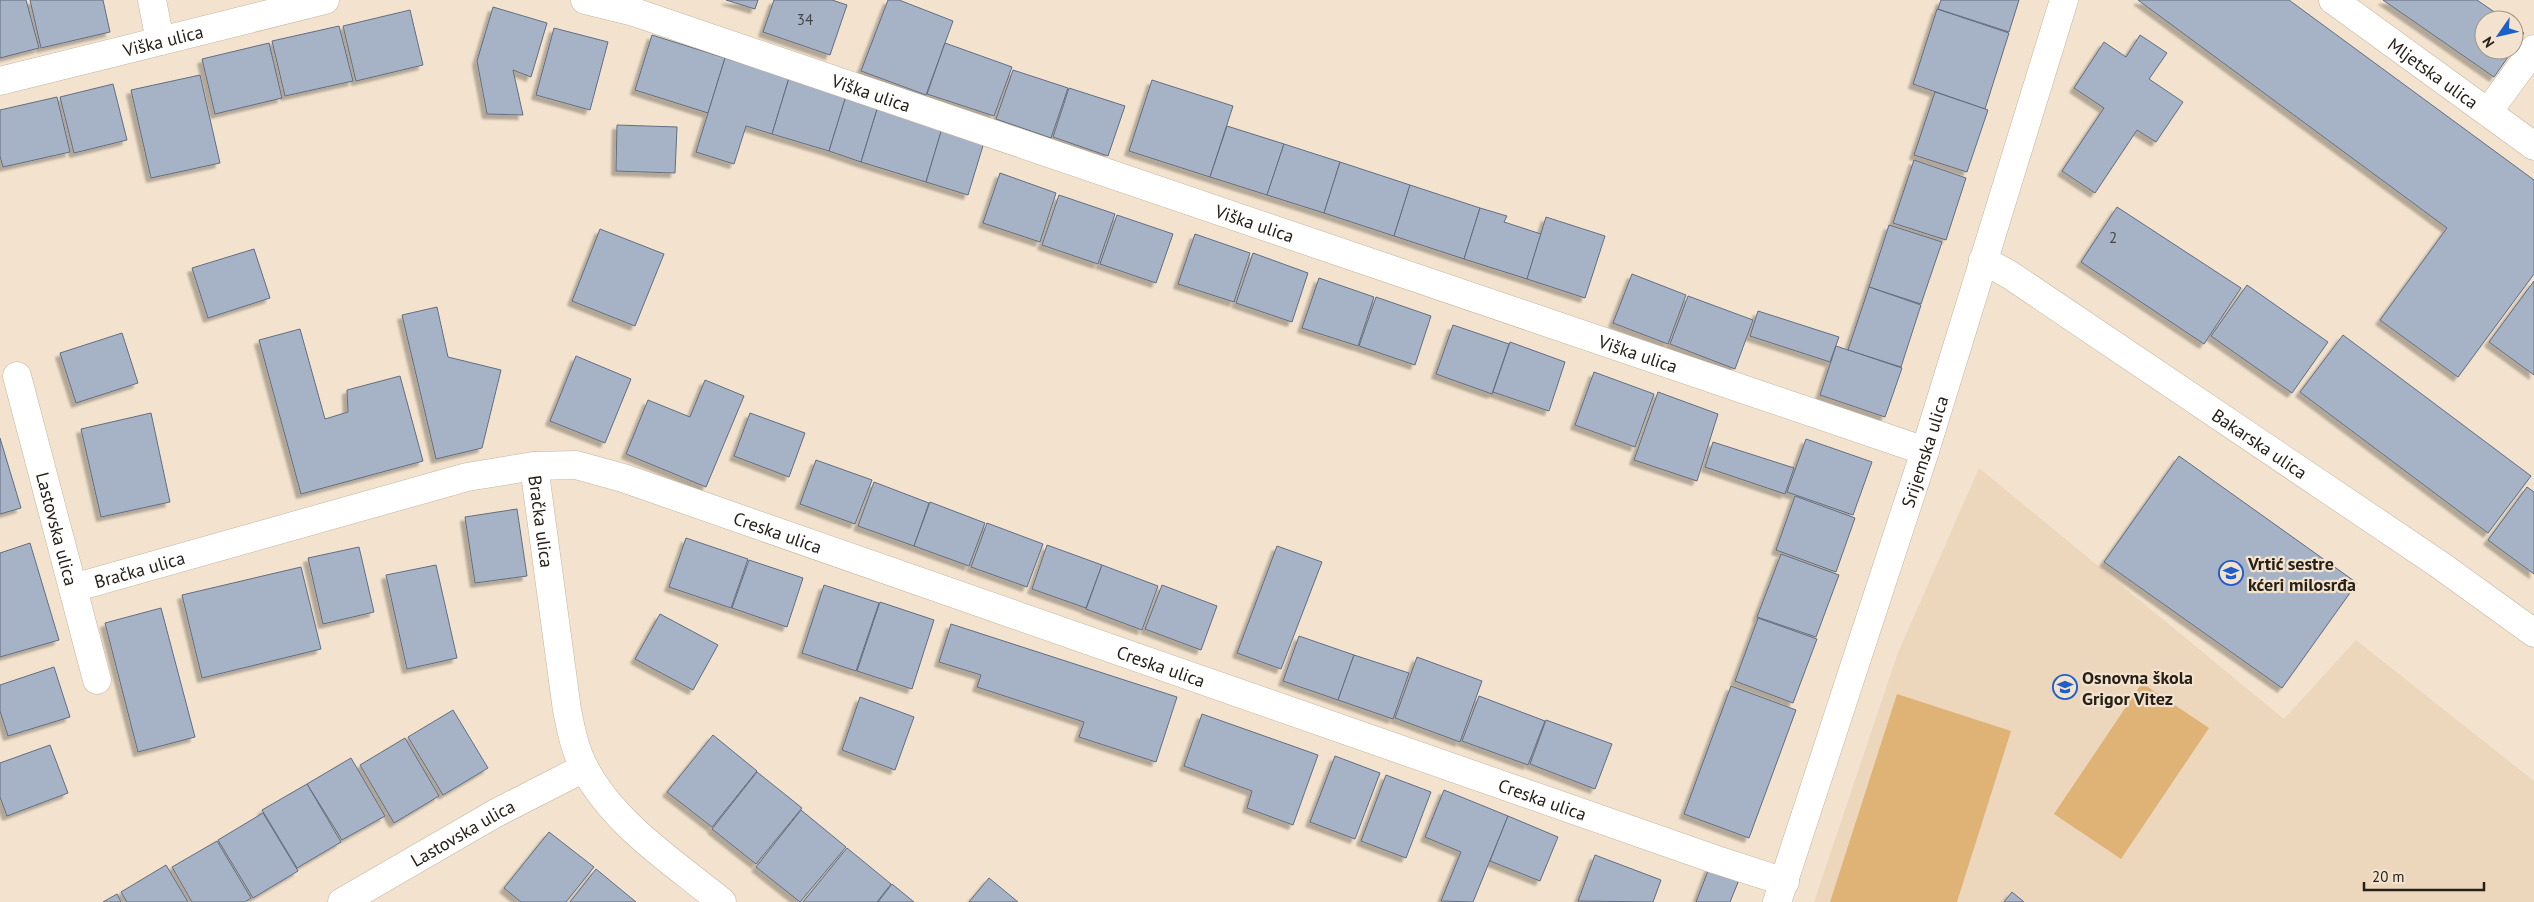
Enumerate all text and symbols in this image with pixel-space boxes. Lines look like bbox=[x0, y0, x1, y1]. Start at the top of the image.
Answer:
house number: 34 bbox=[797, 10, 813, 29]
north arrow bbox=[2474, 10, 2524, 60]
street label: Viška ulica bbox=[120, 19, 206, 62]
street label: Mljetska ulica bbox=[2384, 32, 2483, 113]
text: N bbox=[2478, 33, 2498, 51]
street label: Viška ulica bbox=[828, 68, 914, 117]
street label: Viška ulica bbox=[1211, 199, 1297, 247]
house number: 2 bbox=[2109, 228, 2117, 247]
street label: Viška ulica bbox=[1595, 329, 1681, 378]
street label: Srijemska ulica bbox=[1896, 393, 1953, 510]
street label: Bakarska ulica bbox=[2208, 403, 2312, 484]
street label: Lastovska ulica bbox=[31, 470, 83, 588]
street label: Bračka ulica bbox=[524, 474, 559, 569]
street label: Creska ulica bbox=[731, 506, 825, 558]
street label: Bračka ulica bbox=[92, 546, 187, 593]
place label: Vrtić sestre kćeri milosrđa bbox=[2247, 552, 2356, 596]
school or university icon: Vrtić sestre kćeri milosrđa bbox=[2218, 560, 2244, 586]
street label: Creska ulica bbox=[1114, 640, 1208, 692]
place label: Osnovna škola Grigor Vitez bbox=[2082, 666, 2193, 710]
school or university icon: Osnovna škola Grigor Vitez bbox=[2052, 674, 2078, 700]
street label: Creska ulica bbox=[1495, 773, 1590, 825]
street label: Lastovska ulica bbox=[406, 794, 518, 872]
scale bar bbox=[2364, 860, 2484, 892]
text: 20 m bbox=[2372, 867, 2405, 886]

